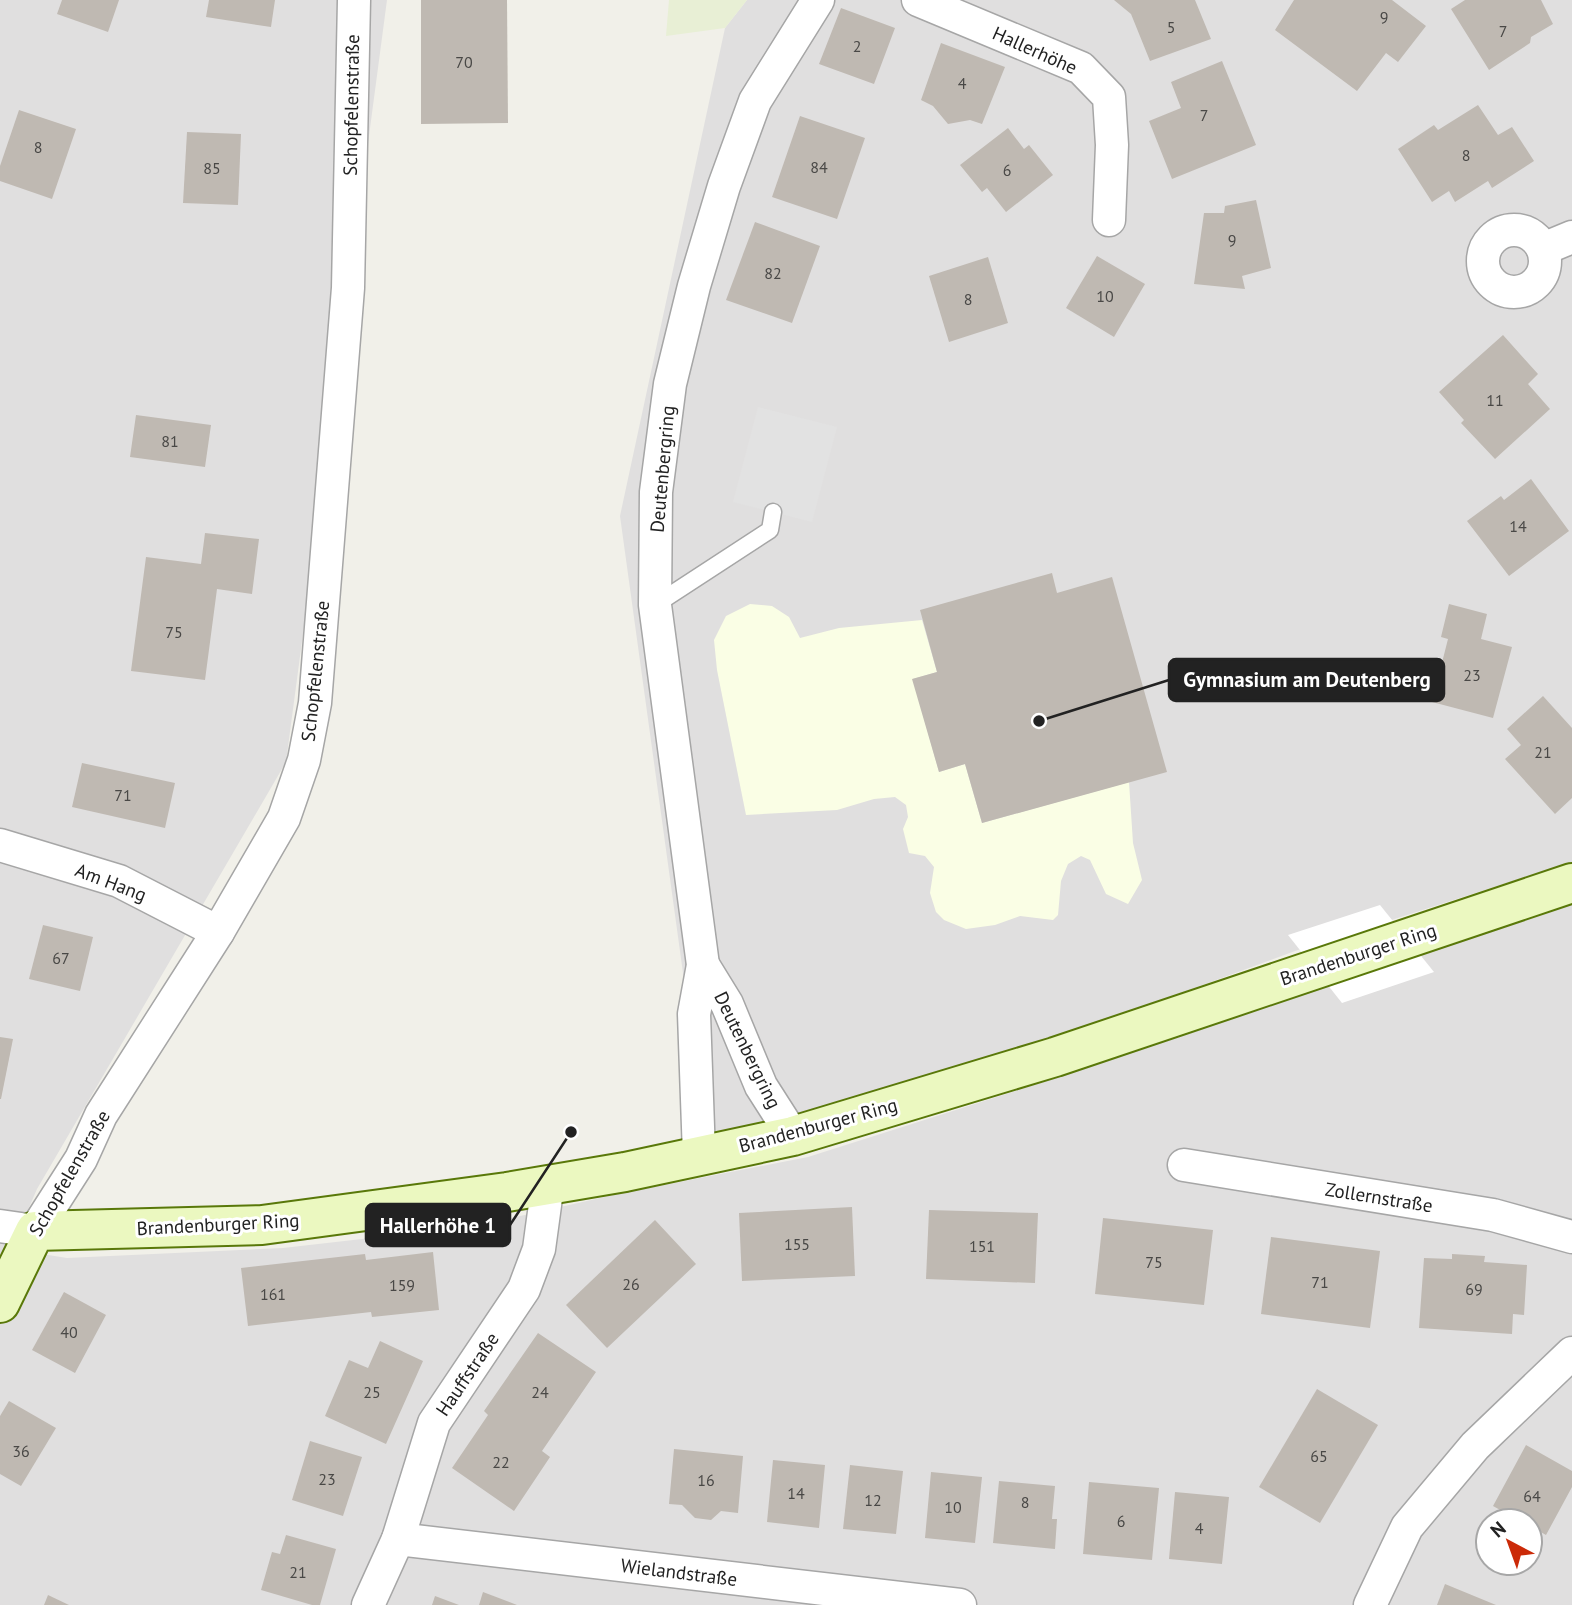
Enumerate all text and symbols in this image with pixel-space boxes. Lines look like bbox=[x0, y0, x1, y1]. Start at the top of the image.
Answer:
house number: 9 bbox=[1380, 7, 1388, 27]
house number: 5 bbox=[1167, 17, 1175, 37]
street label: Hallerhöhe bbox=[989, 21, 1081, 79]
house number: 7 bbox=[1499, 21, 1507, 41]
street label: Schopfelenstraße bbox=[338, 34, 364, 176]
house number: 2 bbox=[853, 36, 861, 56]
house number: 70 bbox=[455, 52, 473, 72]
house number: 4 bbox=[958, 73, 967, 93]
house number: 7 bbox=[1200, 105, 1208, 125]
house number: 8 bbox=[34, 137, 42, 157]
house number: 8 bbox=[1462, 145, 1470, 165]
house number: 84 bbox=[810, 157, 828, 177]
house number: 85 bbox=[203, 158, 221, 178]
house number: 6 bbox=[1003, 160, 1011, 180]
house number: 9 bbox=[1228, 230, 1236, 250]
house number: 82 bbox=[764, 263, 782, 283]
house number: 10 bbox=[1096, 286, 1114, 306]
house number: 8 bbox=[964, 289, 972, 309]
house number: 11 bbox=[1486, 390, 1504, 410]
street label: Deutenbergring bbox=[644, 405, 680, 533]
house number: 81 bbox=[161, 431, 179, 451]
house number: 14 bbox=[1509, 516, 1527, 536]
street label: Schopfelenstraße bbox=[296, 599, 334, 743]
house number: 75 bbox=[165, 622, 183, 642]
callout: Gymnasium am Deutenberg bbox=[1169, 659, 1444, 701]
house number: 23 bbox=[1463, 665, 1481, 685]
text: Gymnasium am Deutenberg bbox=[1183, 666, 1431, 693]
house number: 21 bbox=[1534, 742, 1552, 762]
house number: 71 bbox=[114, 785, 132, 805]
street label: Am Hang bbox=[72, 857, 150, 907]
street label: Brandenburger Ring bbox=[1277, 917, 1439, 991]
house number: 67 bbox=[52, 948, 70, 968]
street label: Deutenbergring bbox=[709, 988, 787, 1112]
street label: Brandenburger Ring bbox=[736, 1092, 900, 1158]
street label: Schopfelenstraße bbox=[23, 1106, 115, 1240]
street label: Zollernstraße bbox=[1324, 1177, 1434, 1217]
callout: Hallerhöhe 1 bbox=[366, 1204, 510, 1246]
street label: Brandenburger Ring bbox=[136, 1208, 300, 1240]
text: Hallerhöhe 1 bbox=[380, 1212, 496, 1239]
house number: 155 bbox=[784, 1234, 810, 1254]
house number: 151 bbox=[969, 1236, 995, 1256]
house number: 75 bbox=[1145, 1252, 1163, 1272]
house number: 71 bbox=[1311, 1272, 1329, 1292]
house number: 26 bbox=[622, 1274, 640, 1294]
house number: 159 bbox=[389, 1275, 415, 1295]
house number: 69 bbox=[1465, 1279, 1483, 1299]
house number: 161 bbox=[260, 1284, 286, 1304]
house number: 40 bbox=[60, 1322, 78, 1342]
street label: Hauffstraße bbox=[430, 1328, 504, 1420]
house number: 25 bbox=[363, 1382, 381, 1402]
house number: 24 bbox=[531, 1382, 549, 1402]
house number: 36 bbox=[12, 1441, 30, 1461]
house number: 65 bbox=[1310, 1446, 1328, 1466]
house number: 22 bbox=[492, 1452, 510, 1472]
house number: 23 bbox=[318, 1469, 336, 1489]
house number: 16 bbox=[697, 1470, 715, 1490]
house number: 14 bbox=[787, 1483, 805, 1503]
house number: 64 bbox=[1523, 1486, 1541, 1506]
house number: 12 bbox=[864, 1490, 882, 1510]
house number: 8 bbox=[1021, 1492, 1029, 1512]
house number: 10 bbox=[944, 1497, 962, 1517]
north arrow bbox=[1474, 1507, 1544, 1577]
house number: 6 bbox=[1117, 1511, 1125, 1531]
text: N bbox=[1485, 1516, 1510, 1542]
house number: 4 bbox=[1195, 1518, 1204, 1538]
street label: Wielandstraße bbox=[619, 1553, 739, 1591]
house number: 21 bbox=[289, 1562, 307, 1582]

